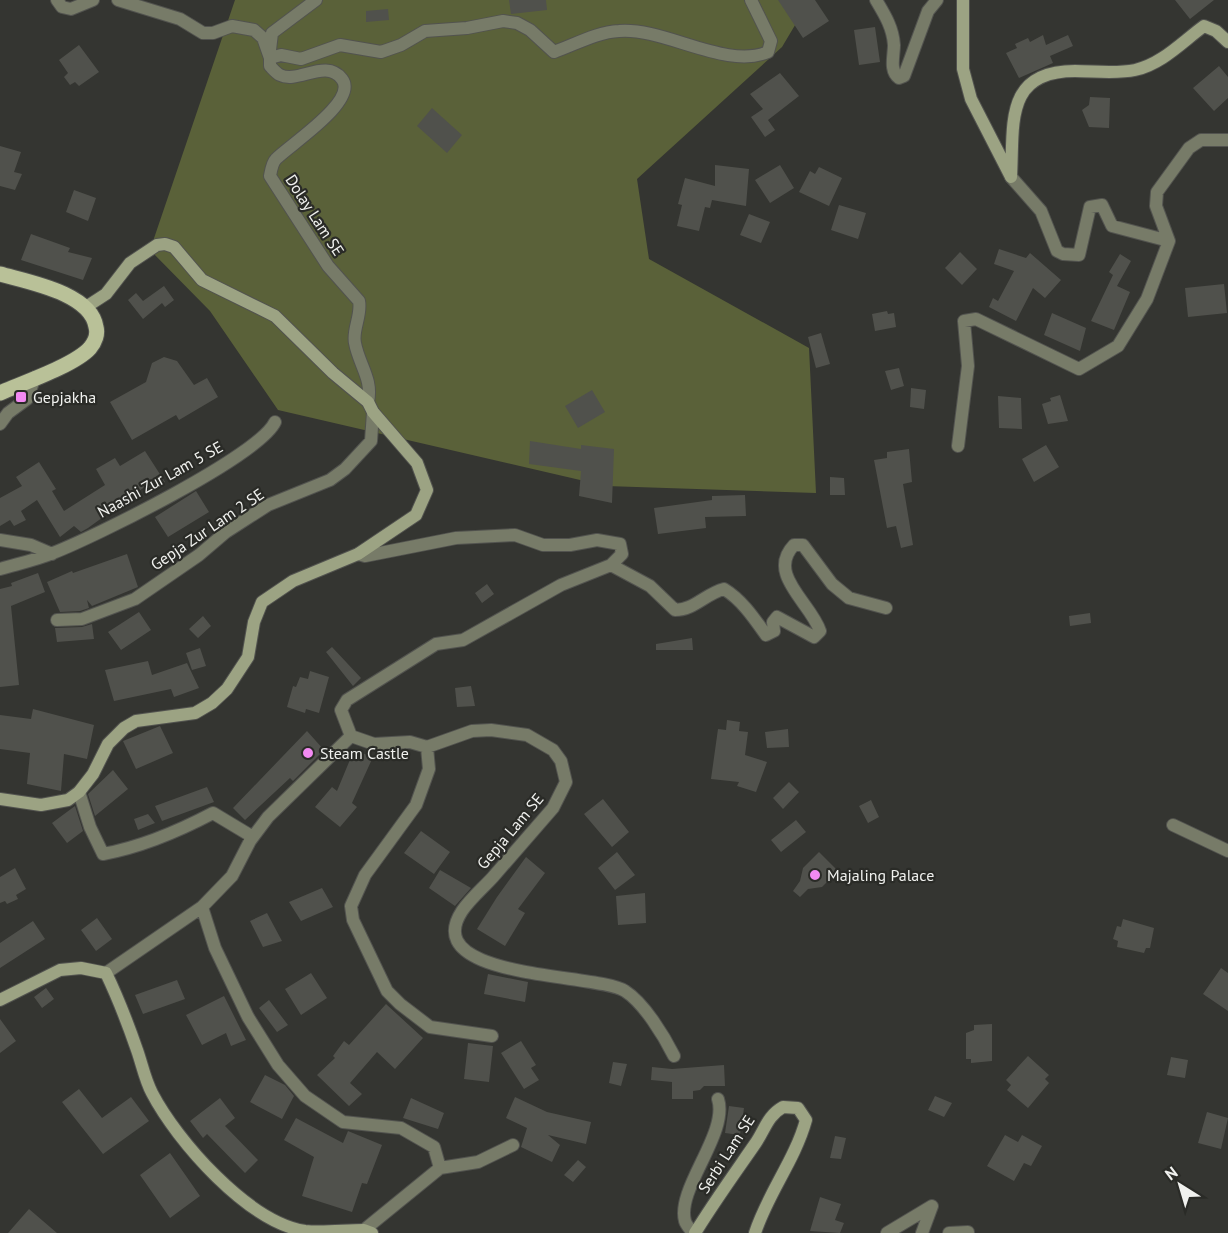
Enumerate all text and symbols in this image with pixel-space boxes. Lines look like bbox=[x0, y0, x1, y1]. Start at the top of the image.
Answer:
street label: Dolay Lam SE bbox=[281, 171, 349, 259]
place label: Gepjakha bbox=[33, 387, 96, 407]
marker: Gepjakha bbox=[14, 390, 28, 404]
street label: Naashi Zur Lam 5 SE bbox=[94, 436, 226, 522]
street label: Gepja Zur Lam 2 SE bbox=[146, 484, 268, 574]
place label: Steam Castle bbox=[320, 743, 409, 763]
marker: Steam Castle bbox=[301, 746, 315, 760]
street label: Gepja Lam SE bbox=[472, 789, 548, 873]
place label: Majaling Palace bbox=[827, 865, 934, 885]
marker: Majaling Palace bbox=[808, 868, 822, 882]
street label: Serbi Lam SE bbox=[693, 1111, 759, 1197]
north arrow bbox=[1150, 1155, 1210, 1215]
text: N bbox=[1161, 1162, 1181, 1184]

